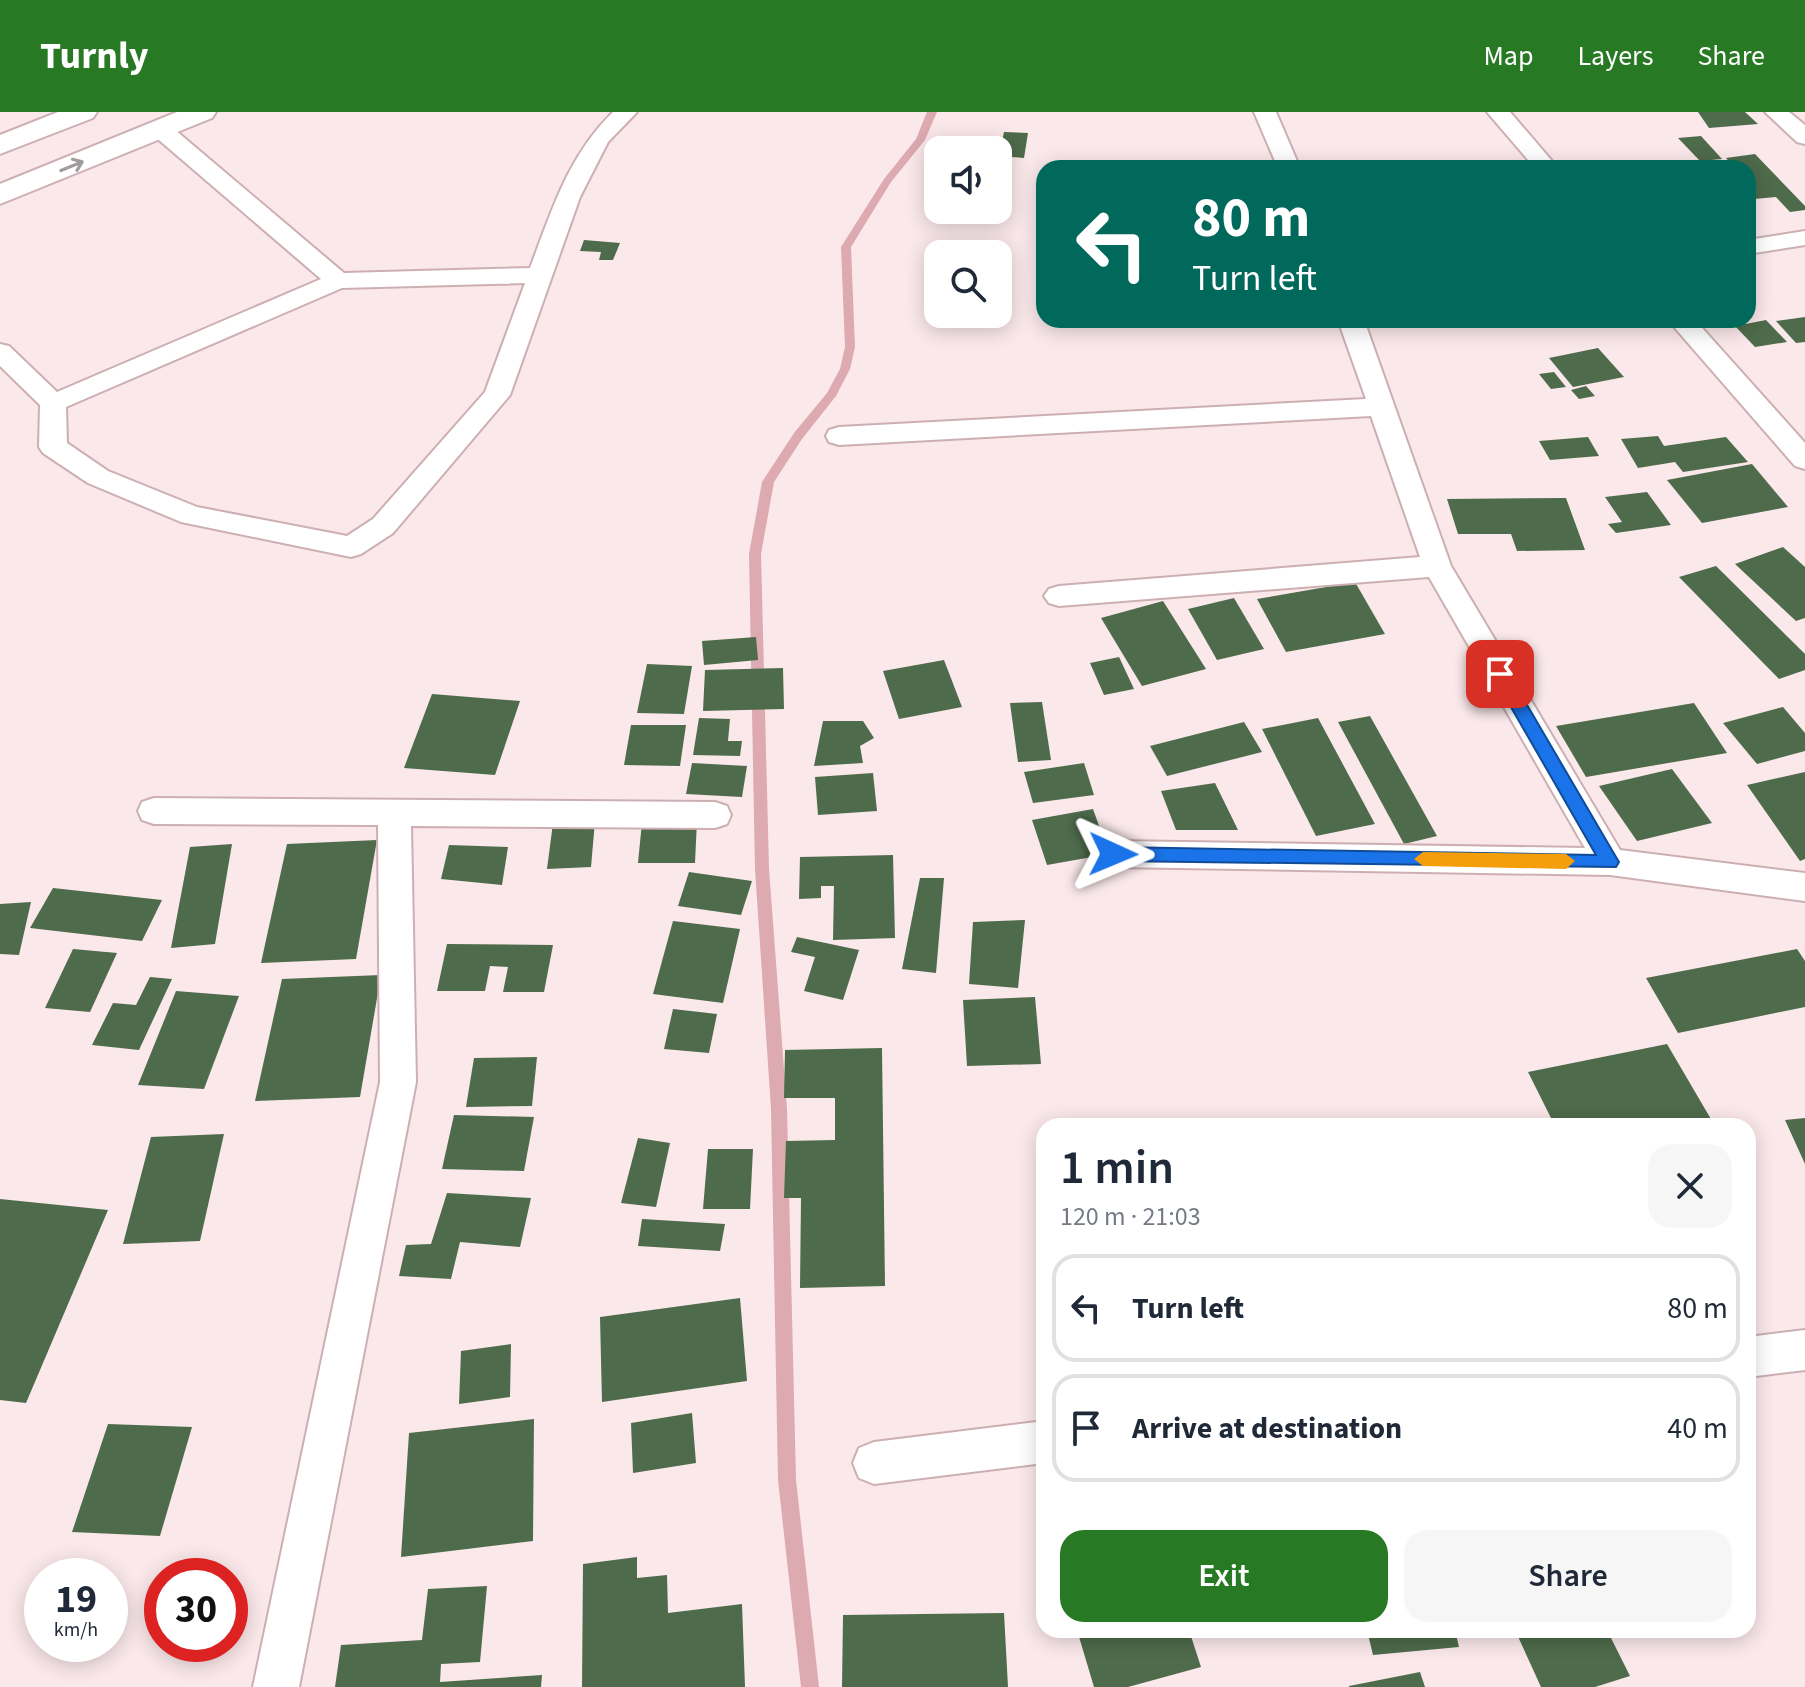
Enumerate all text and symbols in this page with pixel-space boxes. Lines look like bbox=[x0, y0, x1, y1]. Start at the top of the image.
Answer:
text: Turnly bbox=[40, 29, 149, 83]
text: Map bbox=[1483, 36, 1533, 76]
text: Layers bbox=[1577, 36, 1653, 76]
text: Share bbox=[1697, 36, 1765, 76]
map controls bbox=[924, 136, 1012, 328]
button: sound bbox=[924, 136, 1012, 224]
one-way arrow bbox=[59, 157, 84, 172]
text: 80 m bbox=[1192, 179, 1310, 258]
icon: left bbox=[1060, 192, 1164, 296]
button: search bbox=[924, 240, 1012, 328]
text: Turn left bbox=[1192, 253, 1317, 304]
pin bbox=[1466, 640, 1534, 708]
icon: arrive bbox=[1478, 652, 1522, 696]
position arrow bbox=[1071, 812, 1155, 896]
text: 1 min bbox=[1060, 1134, 1174, 1202]
button: close bbox=[1648, 1144, 1732, 1228]
text: 120 m · 21:03 bbox=[1060, 1198, 1201, 1235]
icon: left bbox=[1064, 1286, 1108, 1330]
text: Turn left bbox=[1132, 1287, 1244, 1330]
text: 80 m bbox=[1667, 1287, 1728, 1330]
icon: arrive bbox=[1064, 1406, 1108, 1450]
text: Arrive at destination bbox=[1132, 1407, 1402, 1450]
text: 40 m bbox=[1667, 1407, 1728, 1450]
button: Exit bbox=[1060, 1530, 1388, 1622]
button: Share bbox=[1404, 1530, 1732, 1622]
speed limit sign: 30 bbox=[144, 1558, 248, 1662]
text: 19 bbox=[55, 1571, 97, 1628]
text: km/h bbox=[54, 1616, 98, 1644]

